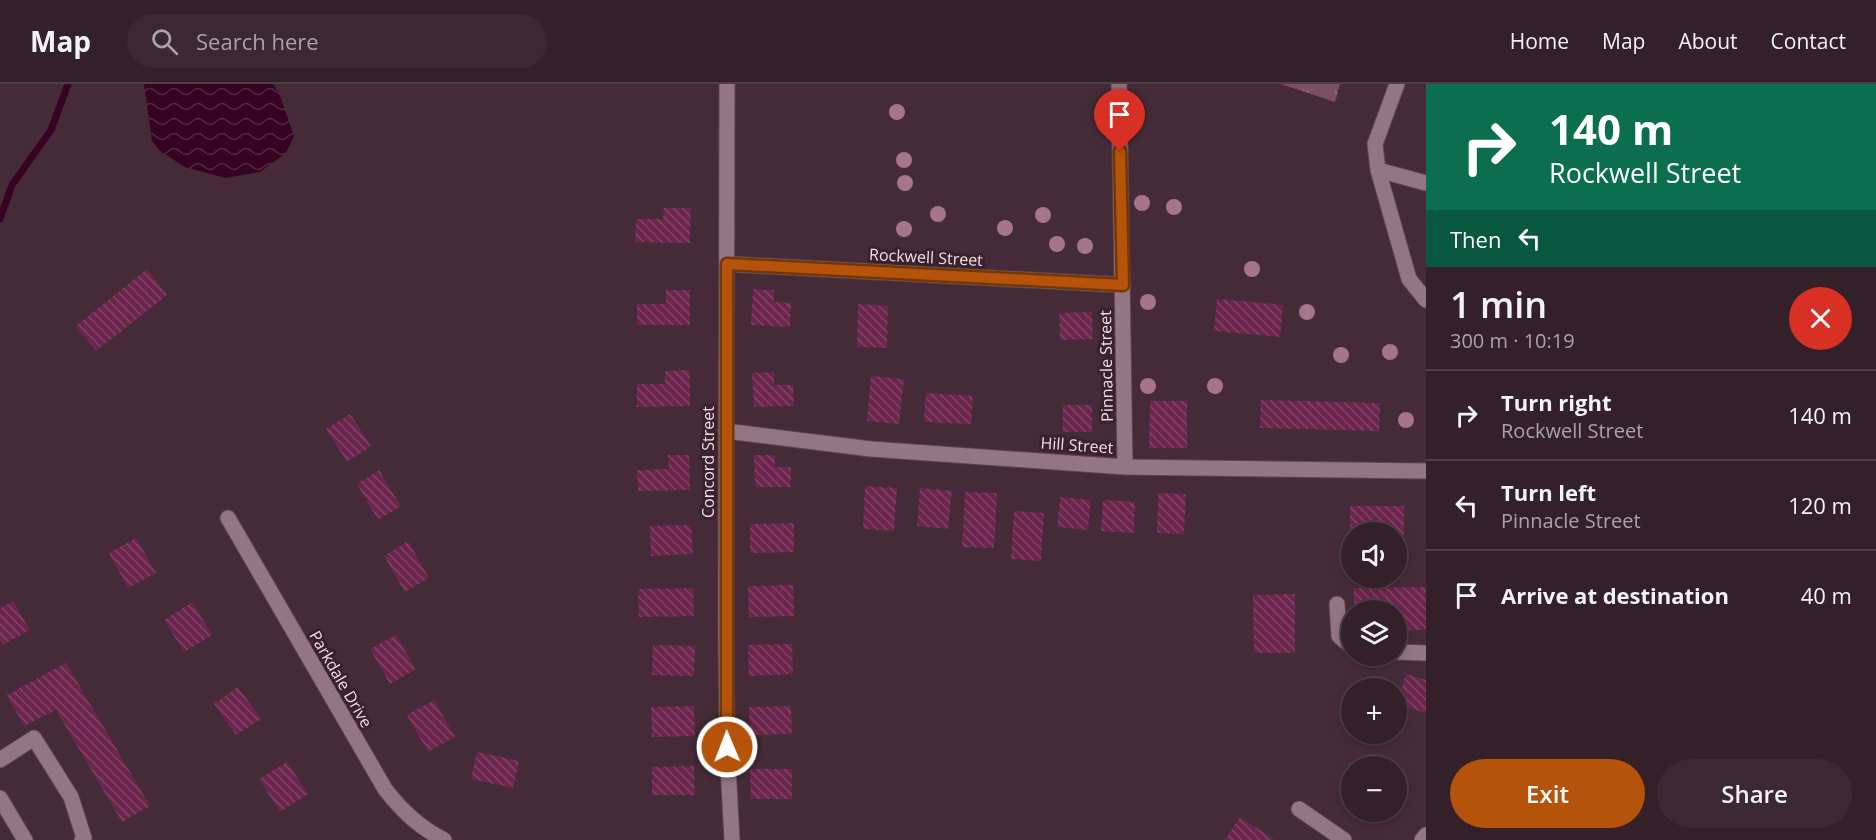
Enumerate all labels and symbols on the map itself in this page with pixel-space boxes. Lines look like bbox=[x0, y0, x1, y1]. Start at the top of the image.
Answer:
pin bbox=[1094, 89, 1145, 151]
street label: Rockwell Street bbox=[869, 243, 984, 271]
street label: Pinnacle Street bbox=[1094, 310, 1118, 422]
street label: Concord Street bbox=[697, 406, 719, 518]
street label: Hill Street bbox=[1040, 431, 1114, 459]
street label: Parkdale Drive bbox=[304, 627, 378, 731]
position arrow bbox=[695, 715, 759, 779]

